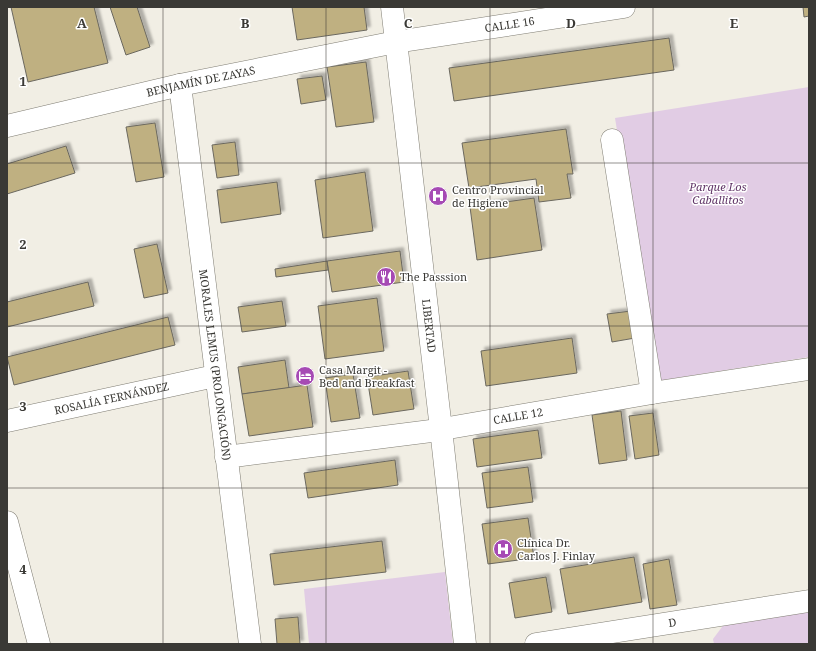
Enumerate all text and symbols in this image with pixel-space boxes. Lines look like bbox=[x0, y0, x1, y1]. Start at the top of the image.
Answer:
street label: CALLE 16 bbox=[484, 13, 536, 35]
text: A bbox=[77, 14, 87, 32]
text: B bbox=[241, 14, 250, 32]
text: C bbox=[404, 14, 413, 32]
text: D bbox=[566, 14, 576, 32]
text: E bbox=[730, 14, 739, 32]
street label: BENJAMÍN DE ZAYAS bbox=[145, 62, 257, 100]
text: 1 bbox=[19, 72, 27, 90]
park label: Parque Los Caballitos bbox=[688, 179, 747, 207]
place label: Centro Provincial de Higiene bbox=[452, 182, 544, 210]
hospital icon: Centro Provincial de Higiene bbox=[427, 185, 449, 207]
text: 2 bbox=[19, 235, 27, 253]
restaurant icon: The Passsion bbox=[375, 266, 397, 288]
street label: MORALES LEMUS (PROLONGACIÓN) bbox=[196, 268, 235, 461]
place label: The Passsion bbox=[400, 269, 467, 284]
street label: LIBERTAD bbox=[419, 298, 440, 353]
place label: Casa Margit - Bed and Breakfast bbox=[319, 362, 415, 390]
hotel icon: Casa Margit - Bed and Breakfast bbox=[294, 365, 316, 387]
street label: ROSALÍA FERNÁNDEZ bbox=[53, 378, 171, 418]
text: 3 bbox=[19, 397, 27, 415]
street label: CALLE 12 bbox=[492, 404, 544, 427]
place label: Clínica Dr. Carlos J. Finlay bbox=[517, 535, 596, 563]
hospital icon: Clínica Dr. Carlos J. Finlay bbox=[492, 538, 514, 560]
text: 4 bbox=[19, 560, 27, 578]
street label: D bbox=[667, 614, 677, 630]

